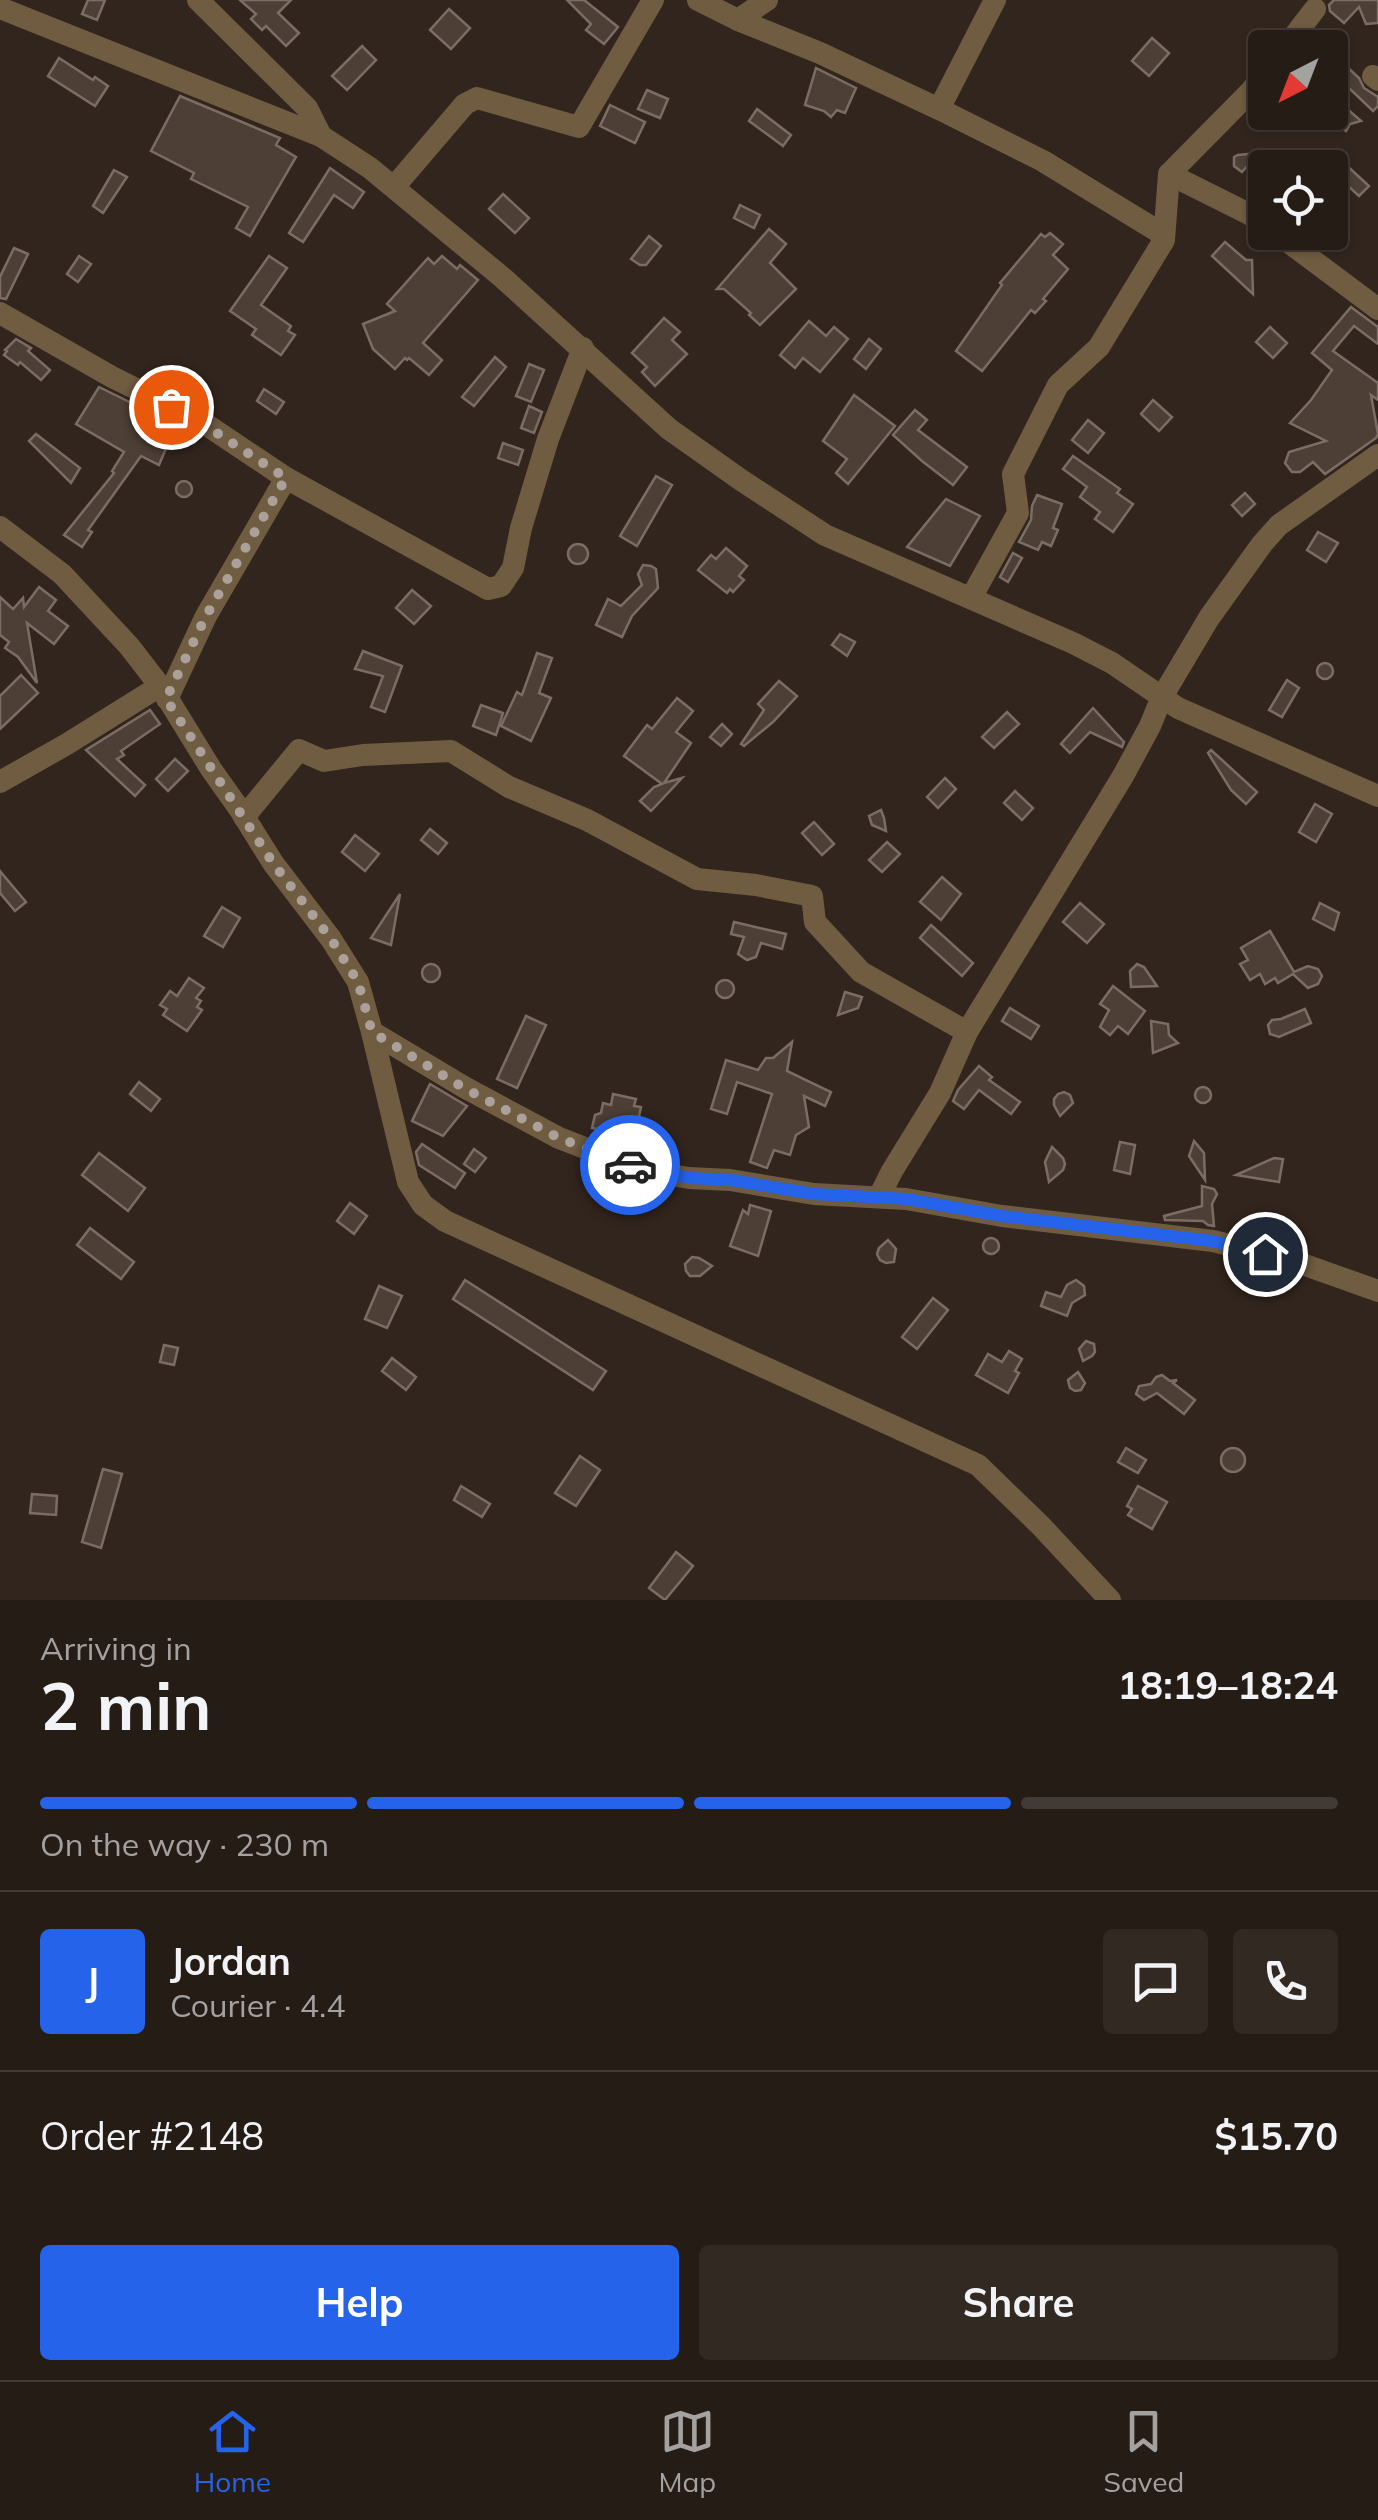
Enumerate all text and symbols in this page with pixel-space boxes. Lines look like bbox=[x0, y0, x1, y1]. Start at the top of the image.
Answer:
north arrow bbox=[1248, 30, 1348, 130]
map controls bbox=[1248, 30, 1348, 250]
button: locate bbox=[1248, 150, 1348, 250]
pin bbox=[129, 365, 214, 450]
icon: bag bbox=[144, 380, 199, 435]
courier bbox=[580, 1115, 680, 1215]
icon: car bbox=[603, 1138, 658, 1193]
pin bbox=[1223, 1212, 1308, 1297]
icon: home bbox=[1238, 1227, 1293, 1282]
text: Arriving in bbox=[40, 1628, 192, 1668]
text: 18:19–18:24 bbox=[1118, 1661, 1338, 1709]
text: 2 min bbox=[40, 1665, 211, 1746]
text: On the way · 230 m bbox=[40, 1824, 329, 1864]
button: chat bbox=[1103, 1929, 1208, 2034]
button: phone bbox=[1233, 1929, 1338, 2034]
text: Jordan bbox=[170, 1937, 291, 1985]
text: J bbox=[86, 1957, 99, 2005]
text: Courier · 4.4 bbox=[170, 1985, 346, 2025]
text: Order #2148 bbox=[40, 2112, 264, 2160]
text: $15.70 bbox=[1215, 2112, 1338, 2160]
button: Help bbox=[40, 2245, 679, 2360]
button: Share bbox=[699, 2245, 1338, 2360]
tab: Home bbox=[194, 2404, 271, 2499]
tab: Map bbox=[658, 2404, 716, 2499]
tab: Saved bbox=[1103, 2404, 1184, 2499]

